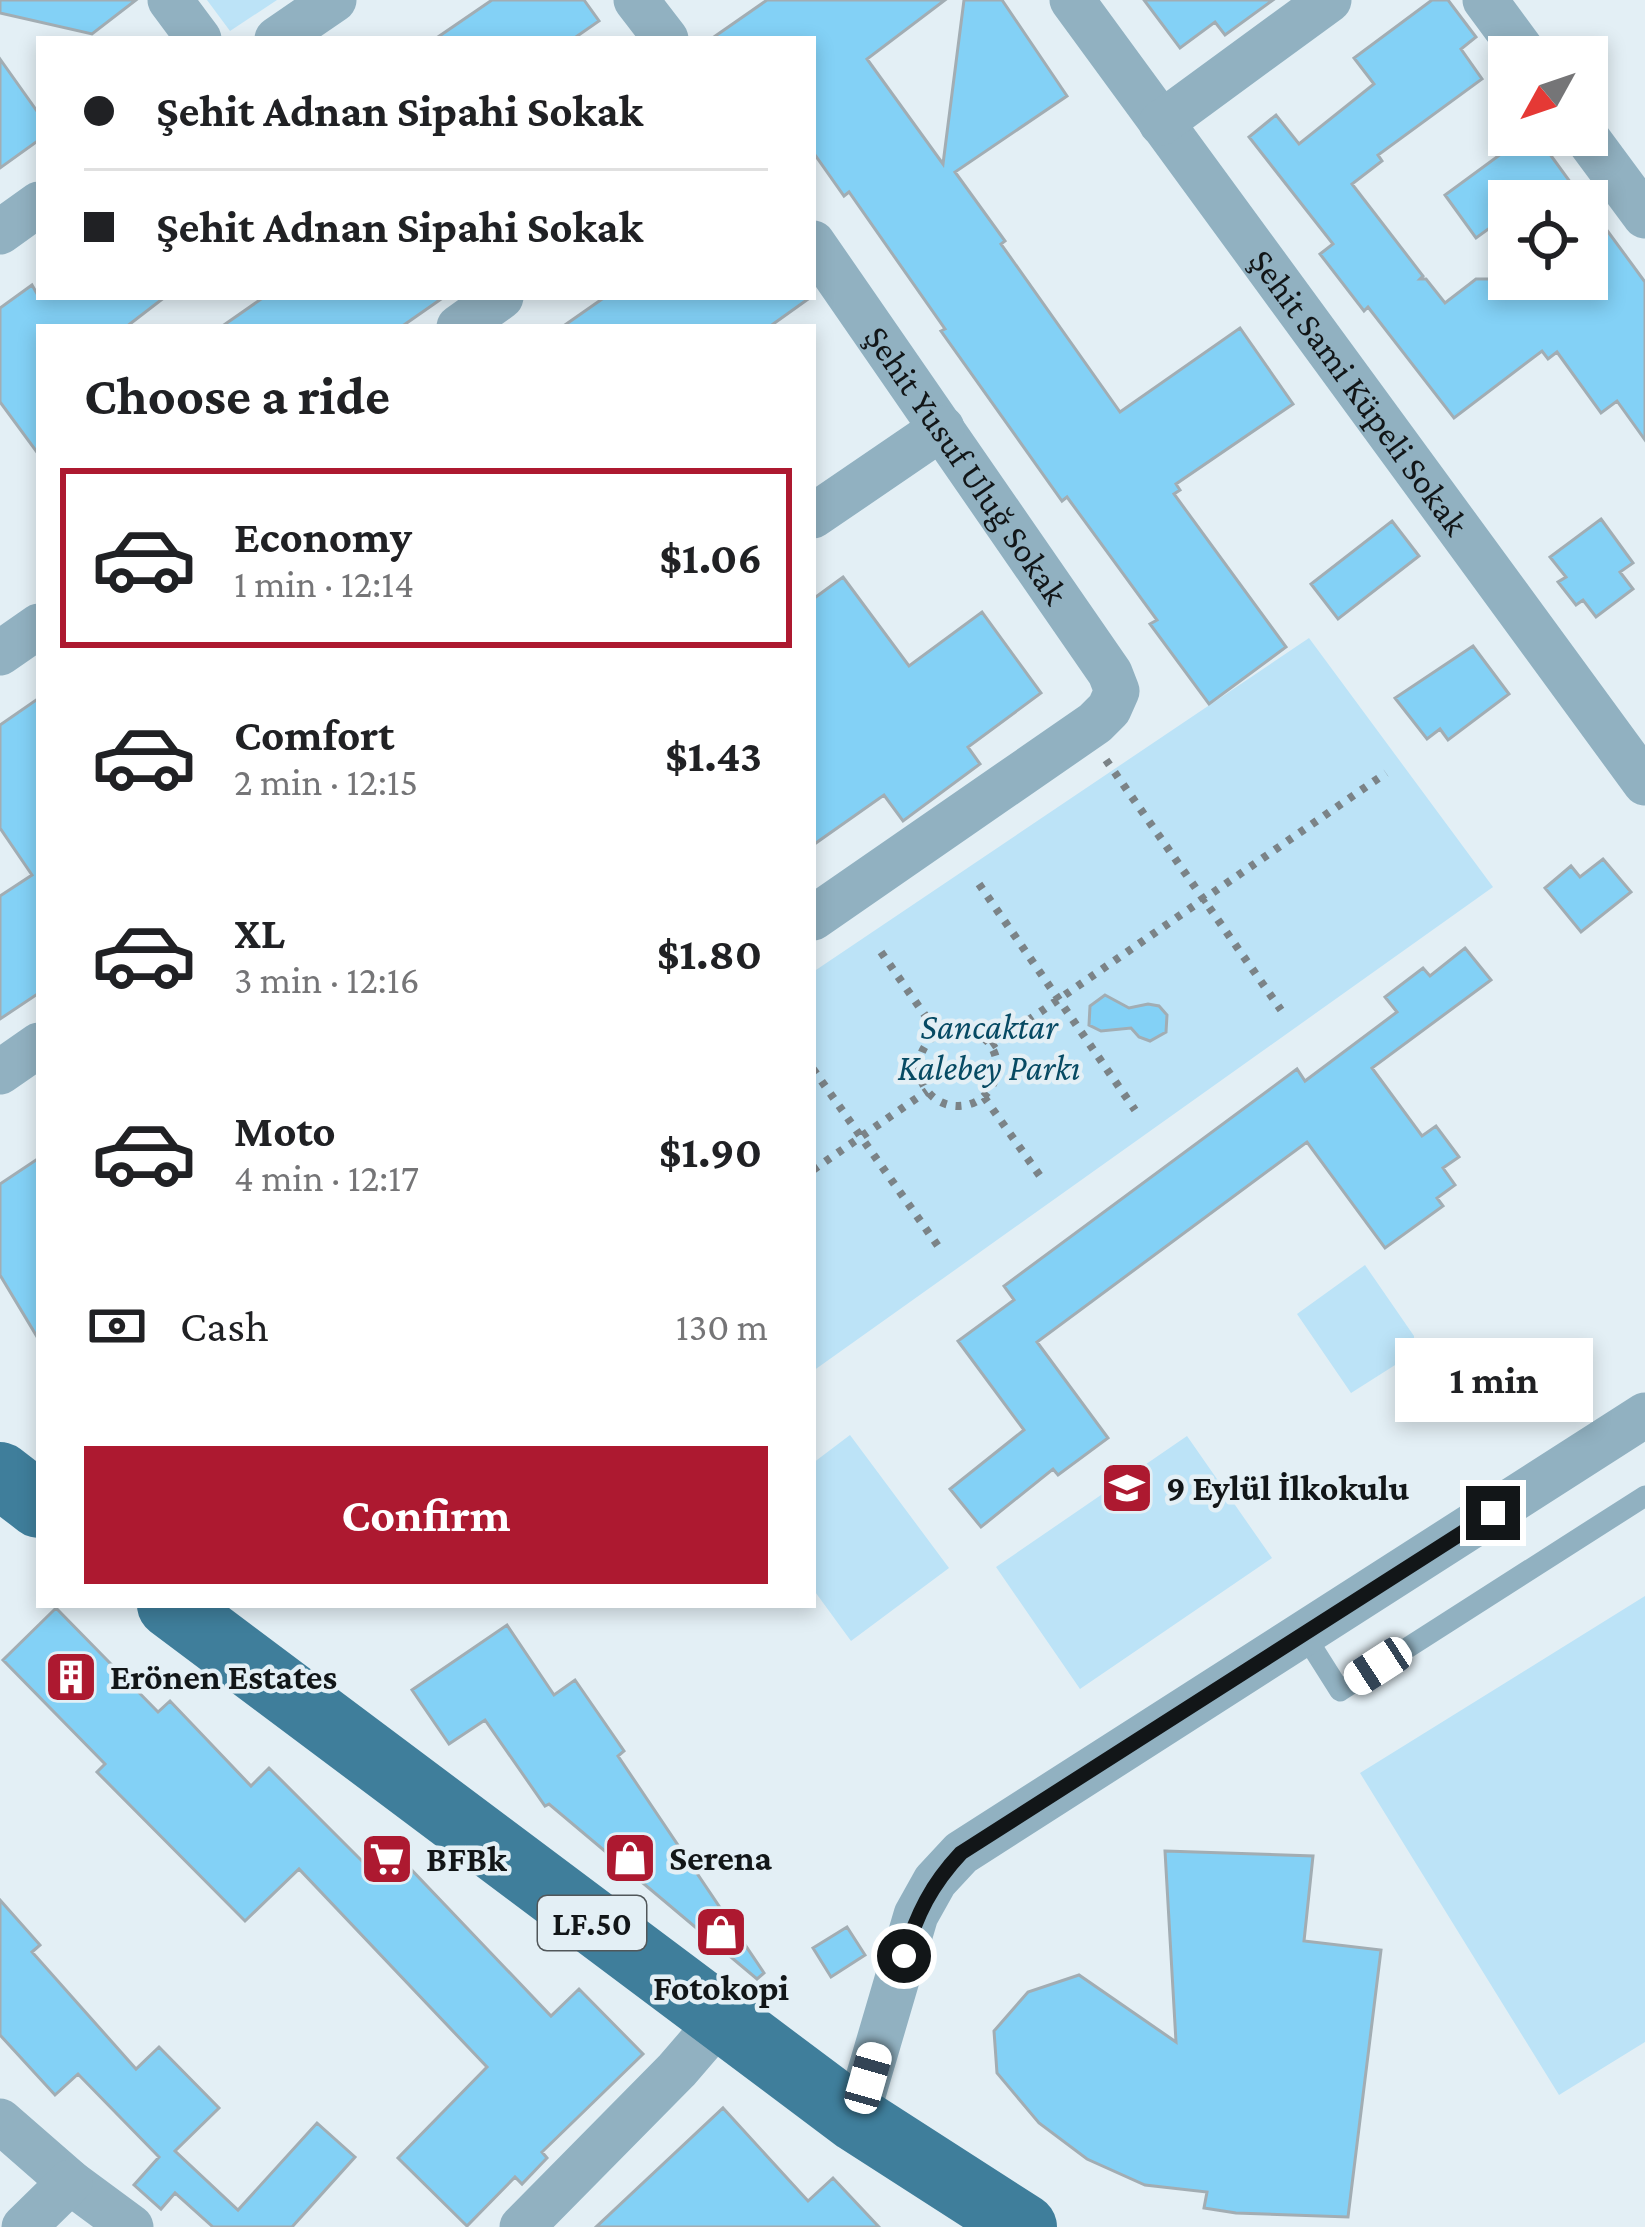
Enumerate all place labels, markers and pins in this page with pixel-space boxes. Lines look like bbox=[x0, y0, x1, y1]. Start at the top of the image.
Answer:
school or university icon: 9 Eylül İlkokulu bbox=[1099, 1460, 1155, 1516]
place label: 9 Eylül İlkokulu bbox=[1166, 1468, 1410, 1508]
building icon: Erönen Estates bbox=[43, 1649, 99, 1705]
place label: Erönen Estates bbox=[110, 1657, 337, 1697]
shop icon: Serena bbox=[602, 1830, 658, 1886]
supermarket icon: BFBk bbox=[359, 1831, 415, 1887]
place label: Serena bbox=[669, 1838, 773, 1878]
place label: BFBk bbox=[426, 1839, 507, 1879]
shop icon: Fotokopi bbox=[693, 1904, 749, 1960]
place label: Fotokopi bbox=[653, 1968, 790, 2008]

